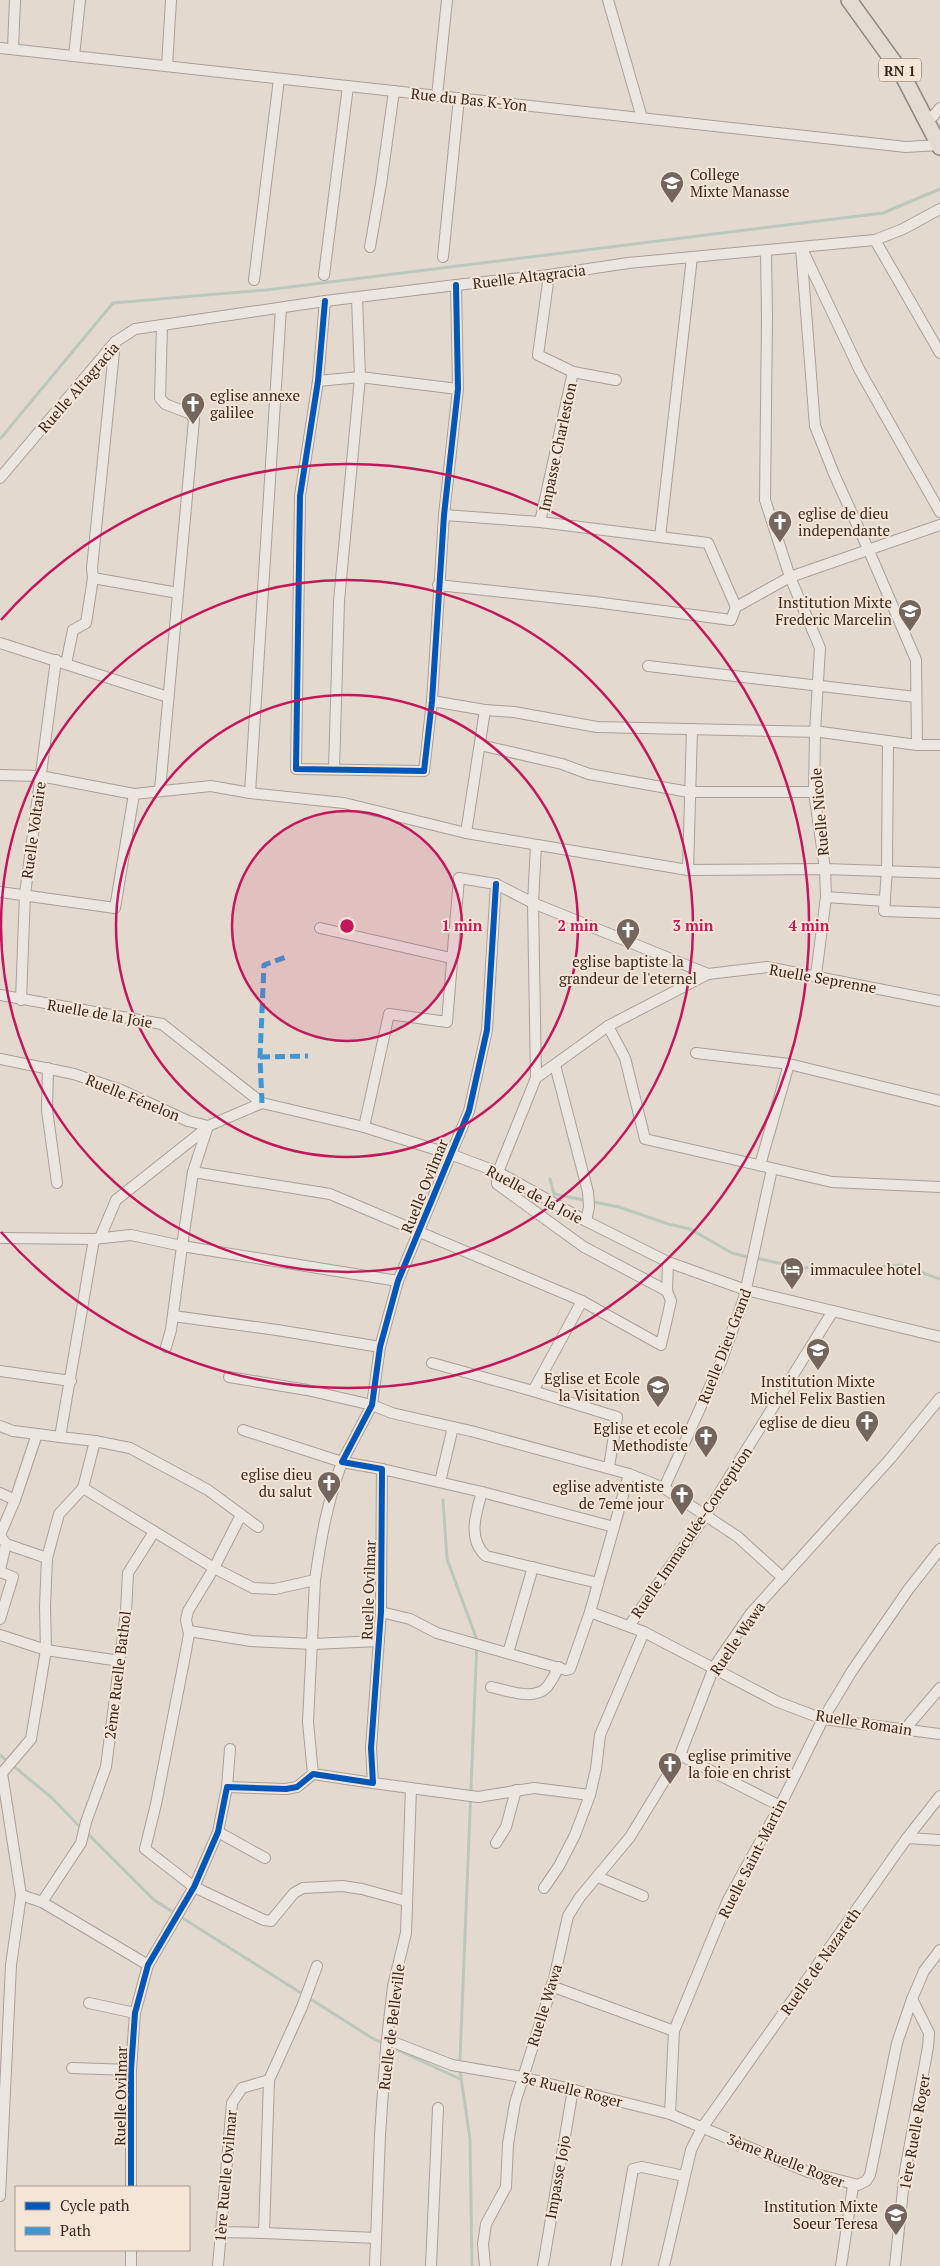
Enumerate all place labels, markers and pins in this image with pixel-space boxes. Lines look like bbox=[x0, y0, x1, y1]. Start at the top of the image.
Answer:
place label: College Mixte Manasse bbox=[690, 164, 790, 201]
school or university icon: College Mixte Manasse bbox=[659, 170, 685, 204]
place label: eglise annexe galilee bbox=[210, 385, 300, 422]
church icon: eglise annexe galilee bbox=[180, 391, 206, 425]
place label: eglise de dieu independante bbox=[798, 503, 890, 540]
church icon: eglise de dieu independante bbox=[767, 509, 793, 543]
place label: Institution Mixte Frederic Marcelin bbox=[775, 592, 892, 629]
school or university icon: Institution Mixte Frederic Marcelin bbox=[897, 598, 923, 632]
centre of rings bbox=[338, 917, 356, 935]
church icon: eglise baptiste la grandeur de l'eternel bbox=[615, 917, 641, 951]
place label: eglise baptiste la grandeur de l'eternel bbox=[559, 951, 697, 988]
hotel icon: immaculee hotel bbox=[779, 1256, 805, 1290]
place label: immaculee hotel bbox=[810, 1259, 921, 1279]
school or university icon: Institution Mixte Michel Felix Bastien bbox=[805, 1337, 831, 1371]
place label: Eglise et Ecole la Visitation bbox=[544, 1368, 640, 1405]
place label: Institution Mixte Michel Felix Bastien bbox=[750, 1371, 886, 1408]
school or university icon: Eglise et Ecole la Visitation bbox=[645, 1374, 671, 1408]
church icon: eglise de dieu bbox=[854, 1409, 880, 1443]
place label: eglise de dieu bbox=[759, 1412, 850, 1432]
place label: Eglise et ecole Methodiste bbox=[593, 1418, 688, 1455]
church icon: Eglise et ecole Methodiste bbox=[693, 1424, 719, 1458]
place label: eglise dieu du salut bbox=[241, 1464, 312, 1501]
church icon: eglise dieu du salut bbox=[316, 1470, 342, 1504]
place label: eglise adventiste de 7eme jour bbox=[552, 1476, 664, 1513]
church icon: eglise adventiste de 7eme jour bbox=[669, 1482, 695, 1516]
place label: eglise primitive la foie en christ bbox=[688, 1745, 791, 1782]
church icon: eglise primitive la foie en christ bbox=[657, 1751, 683, 1785]
place label: Institution Mixte Soeur Teresa bbox=[764, 2196, 878, 2233]
school or university icon: Institution Mixte Soeur Teresa bbox=[883, 2202, 909, 2236]

